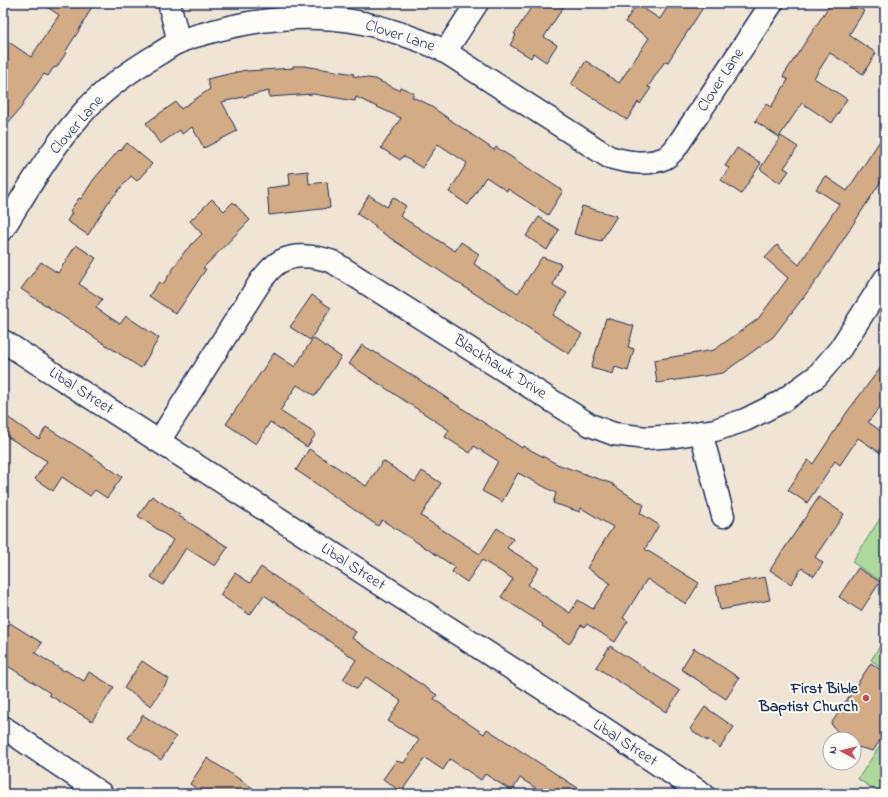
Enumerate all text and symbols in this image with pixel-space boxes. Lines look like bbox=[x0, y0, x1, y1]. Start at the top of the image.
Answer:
street label: Clover Lane bbox=[362, 13, 439, 59]
street label: Clover Lane bbox=[691, 42, 751, 117]
street label: Clover Lane bbox=[44, 89, 110, 160]
street label: Blackhawk Drive bbox=[448, 328, 552, 406]
street label: Libal Street bbox=[44, 361, 119, 421]
street label: Libal Street bbox=[316, 537, 391, 597]
place label: First Bible Baptist Church bbox=[758, 677, 859, 719]
marker: First Bible Baptist Church bbox=[861, 693, 871, 703]
street label: Libal Street bbox=[588, 713, 663, 773]
north arrow bbox=[822, 731, 862, 771]
text: N bbox=[825, 745, 841, 755]

